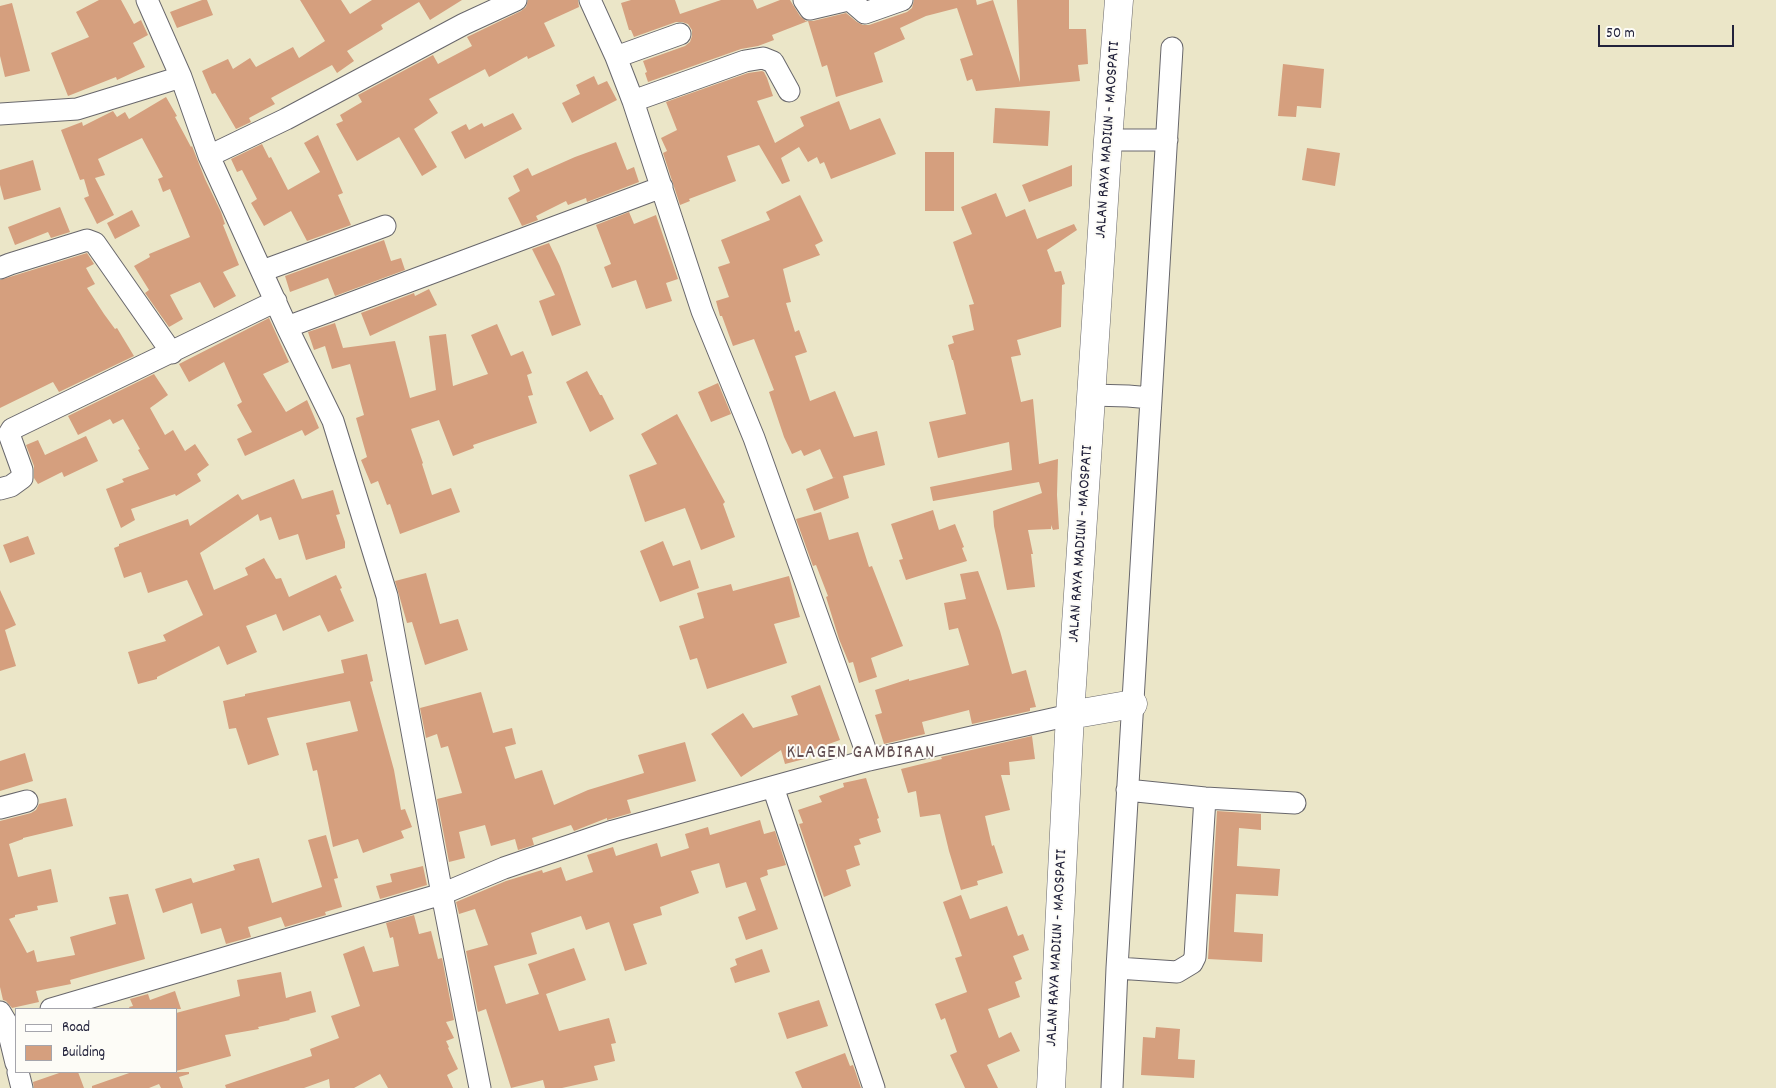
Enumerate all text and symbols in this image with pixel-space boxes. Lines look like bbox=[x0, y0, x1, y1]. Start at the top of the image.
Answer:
scale bar bbox=[1601, 15, 1737, 47]
text: 50 m bbox=[1606, 23, 1635, 45]
street label: JALAN RAYA MADIUN - MAOSPATI bbox=[1093, 41, 1125, 239]
street label: JALAN RAYA MADIUN - MAOSPATI bbox=[1066, 445, 1098, 643]
district label: KLAGEN GAMBIRAN bbox=[785, 743, 937, 765]
street label: JALAN RAYA MADIUN - MAOSPATI bbox=[1043, 849, 1073, 1047]
legend bbox=[15, 1008, 178, 1073]
text: Road bbox=[62, 1017, 90, 1039]
text: Building bbox=[62, 1042, 105, 1064]

